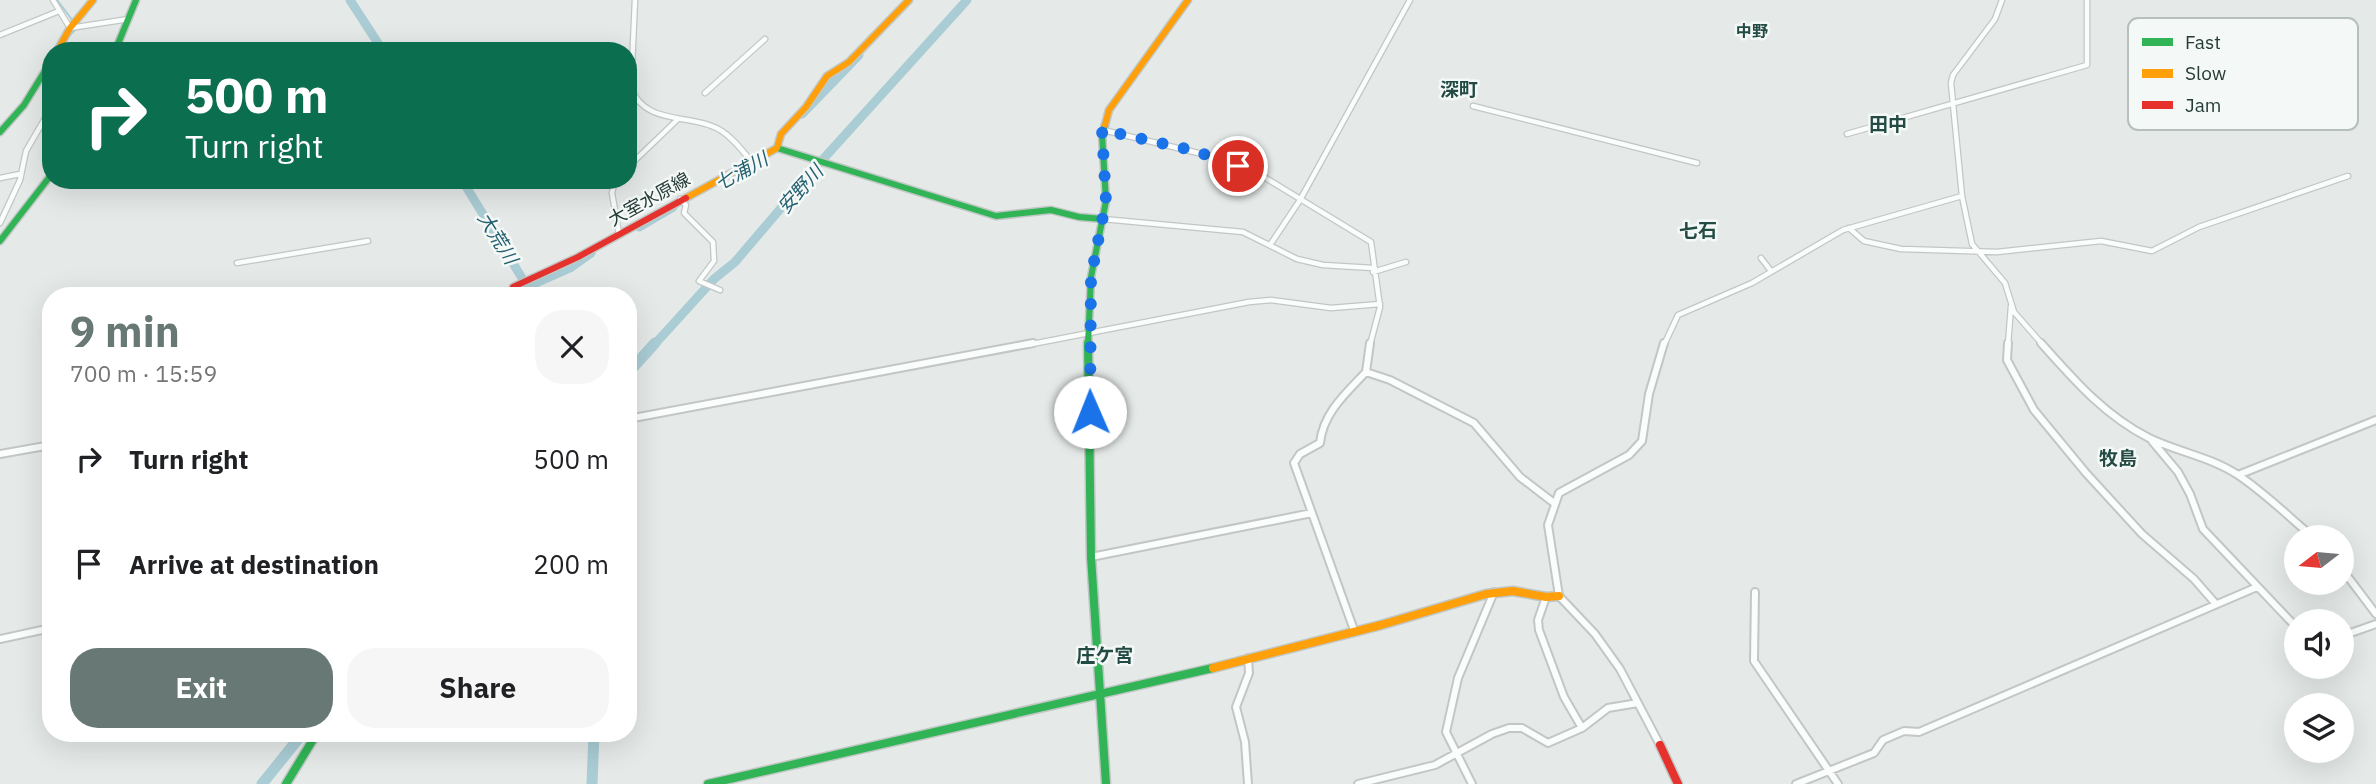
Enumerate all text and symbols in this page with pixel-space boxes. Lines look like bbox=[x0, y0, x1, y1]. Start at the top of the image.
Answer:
legend bbox=[2128, 18, 2358, 130]
district label: 中野 bbox=[1736, 21, 1768, 41]
text: Fast bbox=[2185, 30, 2221, 54]
text: Slow bbox=[2185, 61, 2226, 85]
text: 500 m bbox=[185, 63, 329, 126]
icon: right bbox=[70, 70, 161, 161]
district label: 深町 bbox=[1440, 77, 1478, 101]
text: Jam bbox=[2185, 93, 2221, 117]
district label: 田中 bbox=[1869, 112, 1907, 136]
text: Turn right bbox=[185, 125, 323, 167]
pin bbox=[1208, 136, 1268, 196]
water label: 七浦川 bbox=[710, 146, 773, 195]
icon: arrive bbox=[1219, 147, 1257, 185]
water label: 安野川 bbox=[772, 158, 829, 218]
street label: 大室水原線 bbox=[604, 167, 694, 231]
water label: 大荒川 bbox=[473, 207, 524, 270]
district label: 七石 bbox=[1679, 218, 1717, 242]
text: 9 min bbox=[70, 304, 180, 359]
button: close bbox=[535, 310, 609, 384]
text: 700 m · 15:59 bbox=[70, 358, 217, 388]
position arrow bbox=[1053, 375, 1127, 449]
icon: right bbox=[70, 440, 108, 478]
text: Turn right bbox=[129, 442, 248, 476]
text: 500 m bbox=[533, 442, 609, 476]
district label: 牧島 bbox=[2099, 446, 2137, 470]
north arrow bbox=[2284, 525, 2354, 595]
map controls bbox=[2284, 525, 2354, 763]
icon: arrive bbox=[70, 545, 108, 583]
text: Arrive at destination bbox=[129, 547, 379, 581]
text: 200 m bbox=[533, 547, 609, 581]
button: sound bbox=[2284, 609, 2354, 679]
district label: 庄ケ宮 bbox=[1076, 643, 1134, 667]
button: Exit bbox=[70, 648, 333, 728]
button: Share bbox=[347, 648, 609, 728]
button: layers bbox=[2284, 693, 2354, 763]

